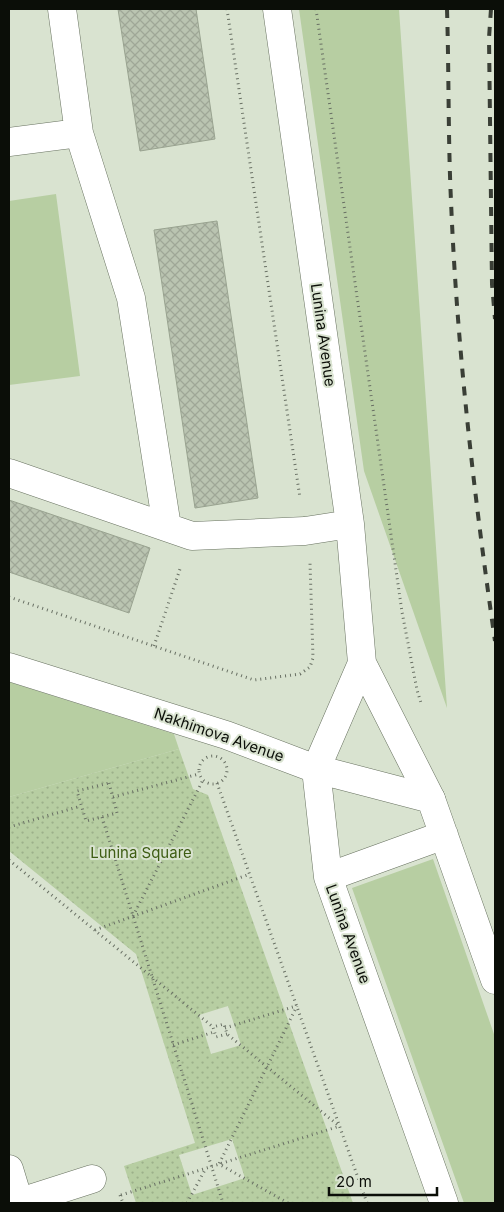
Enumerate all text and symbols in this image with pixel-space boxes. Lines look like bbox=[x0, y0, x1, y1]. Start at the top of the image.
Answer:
street label: Lunina Avenue bbox=[307, 282, 340, 388]
street label: Nakhimova Avenue bbox=[152, 703, 287, 766]
park label: Lunina Square bbox=[90, 843, 192, 862]
street label: Lunina Avenue bbox=[322, 882, 375, 986]
scale bar bbox=[329, 1164, 436, 1196]
text: 20 m bbox=[336, 1172, 372, 1191]

